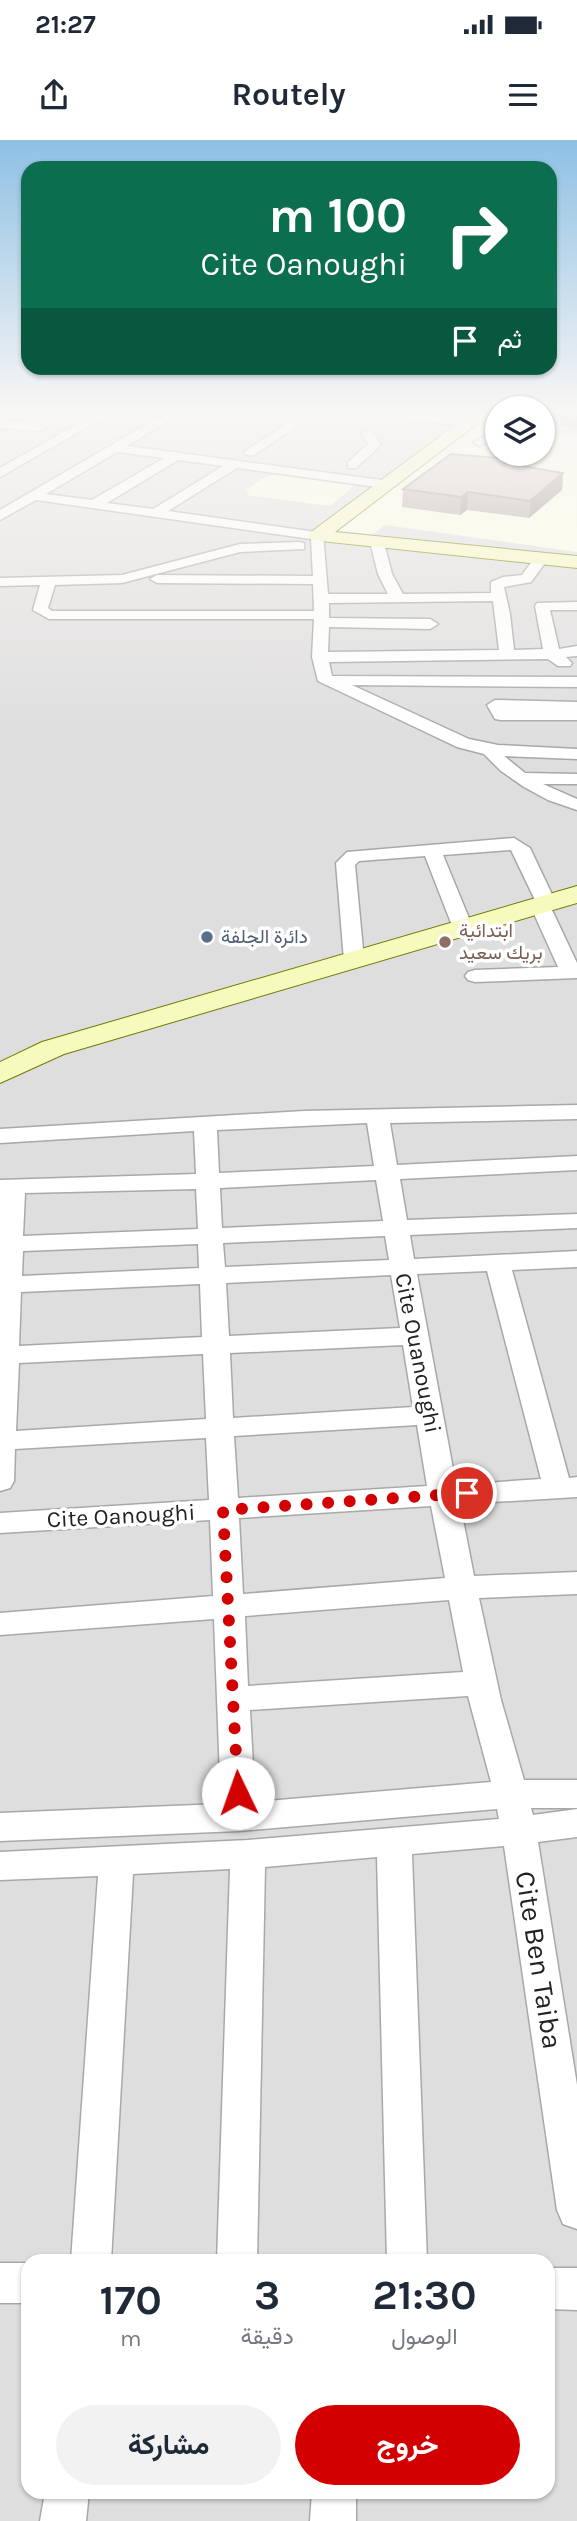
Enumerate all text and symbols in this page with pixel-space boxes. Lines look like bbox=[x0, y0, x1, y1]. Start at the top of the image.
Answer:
text: 21:27 bbox=[35, 9, 96, 40]
icon: share bbox=[35, 76, 73, 114]
text: Routely bbox=[231, 76, 346, 113]
icon: menu bbox=[504, 76, 542, 114]
text: 100 m bbox=[269, 187, 407, 244]
icon: right bbox=[431, 189, 522, 280]
text: Cite Oanoughi bbox=[200, 246, 407, 283]
icon: arrive bbox=[446, 322, 484, 360]
text: ثم bbox=[498, 324, 522, 355]
map controls bbox=[485, 396, 555, 466]
button: layers bbox=[485, 396, 555, 466]
place label: ابتدائية بريك سعيد bbox=[459, 920, 543, 964]
place label: دائرة الجلفة bbox=[221, 926, 308, 948]
marker: دائرة الجلفة bbox=[199, 929, 215, 945]
marker: ابتدائية بريك سعيد bbox=[437, 934, 453, 950]
street label: Cite Ouanoughi bbox=[389, 1271, 447, 1435]
pin bbox=[437, 1463, 497, 1523]
icon: arrive bbox=[448, 1474, 486, 1512]
street label: Cite Oanoughi bbox=[46, 1499, 196, 1533]
position arrow bbox=[201, 1756, 275, 1830]
street label: Cite Ben Taiba bbox=[509, 1869, 569, 2051]
text: 3 bbox=[254, 2270, 280, 2320]
text: 21:30 bbox=[372, 2270, 477, 2320]
text: 170 bbox=[99, 2275, 162, 2325]
text: دقيقة bbox=[240, 2323, 294, 2350]
text: الوصول bbox=[391, 2323, 458, 2350]
text: m bbox=[120, 2325, 141, 2352]
button: مشاركة bbox=[56, 2405, 281, 2485]
button: خروج bbox=[295, 2405, 520, 2485]

